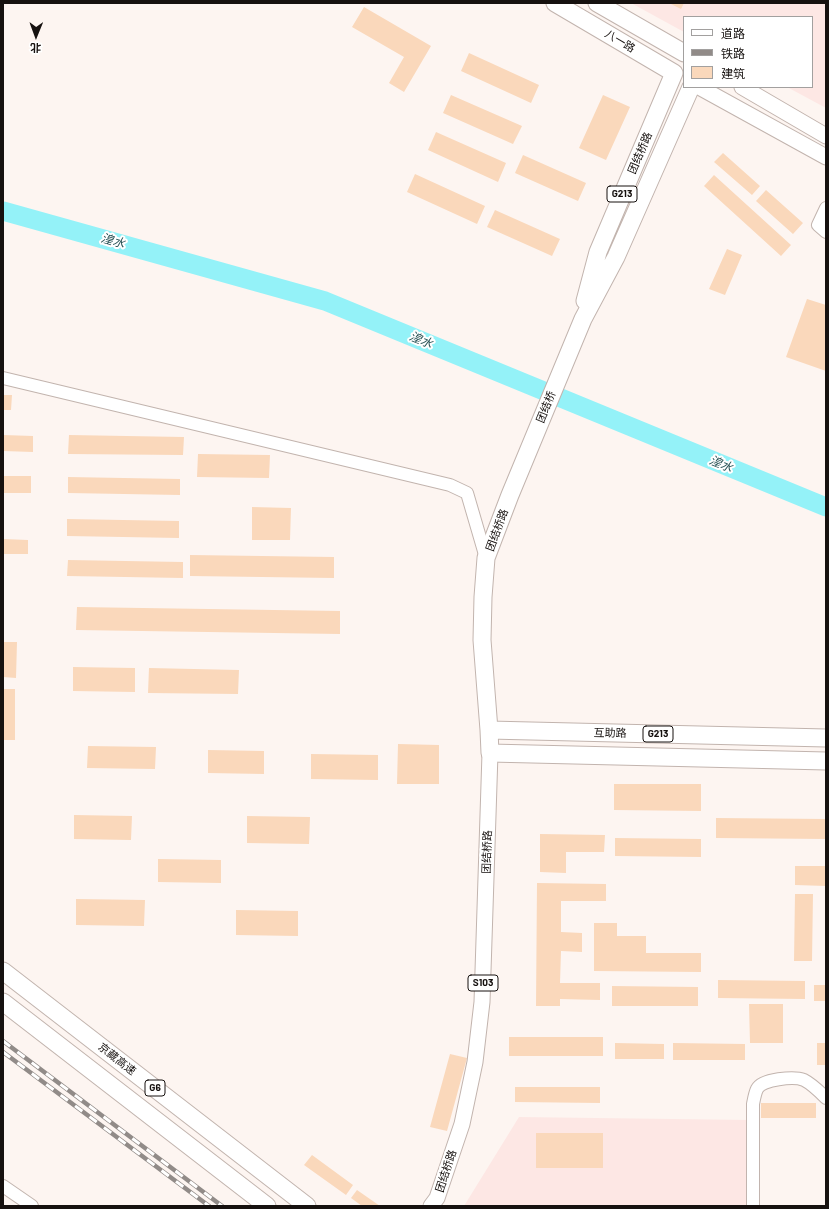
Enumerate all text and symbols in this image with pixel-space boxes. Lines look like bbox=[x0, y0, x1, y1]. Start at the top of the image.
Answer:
north arrow bbox=[16, 16, 56, 56]
legend bbox=[683, 16, 813, 88]
text: 道路 bbox=[721, 26, 745, 40]
street label: 八一路 bbox=[602, 27, 638, 55]
text: 北 bbox=[30, 42, 41, 55]
text: 铁路 bbox=[721, 46, 745, 60]
text: 建筑 bbox=[721, 66, 745, 80]
street label: 团结桥路 bbox=[625, 130, 655, 176]
road number: G213 bbox=[607, 186, 637, 202]
water label: 湟水 bbox=[99, 231, 127, 251]
water label: 湟水 bbox=[407, 329, 435, 351]
street label: 团结桥 bbox=[534, 389, 558, 425]
water label: 湟水 bbox=[707, 453, 735, 475]
street label: 团结桥路 bbox=[483, 507, 511, 553]
street label: 互助路 bbox=[593, 726, 627, 740]
road number: G213 bbox=[643, 726, 673, 742]
street label: 团结桥路 bbox=[480, 830, 494, 874]
road number: S103 bbox=[468, 975, 498, 991]
street label: 京藏高速 bbox=[96, 1040, 138, 1078]
road number: G6 bbox=[145, 1080, 165, 1096]
street label: 团结桥路 bbox=[433, 1148, 459, 1194]

